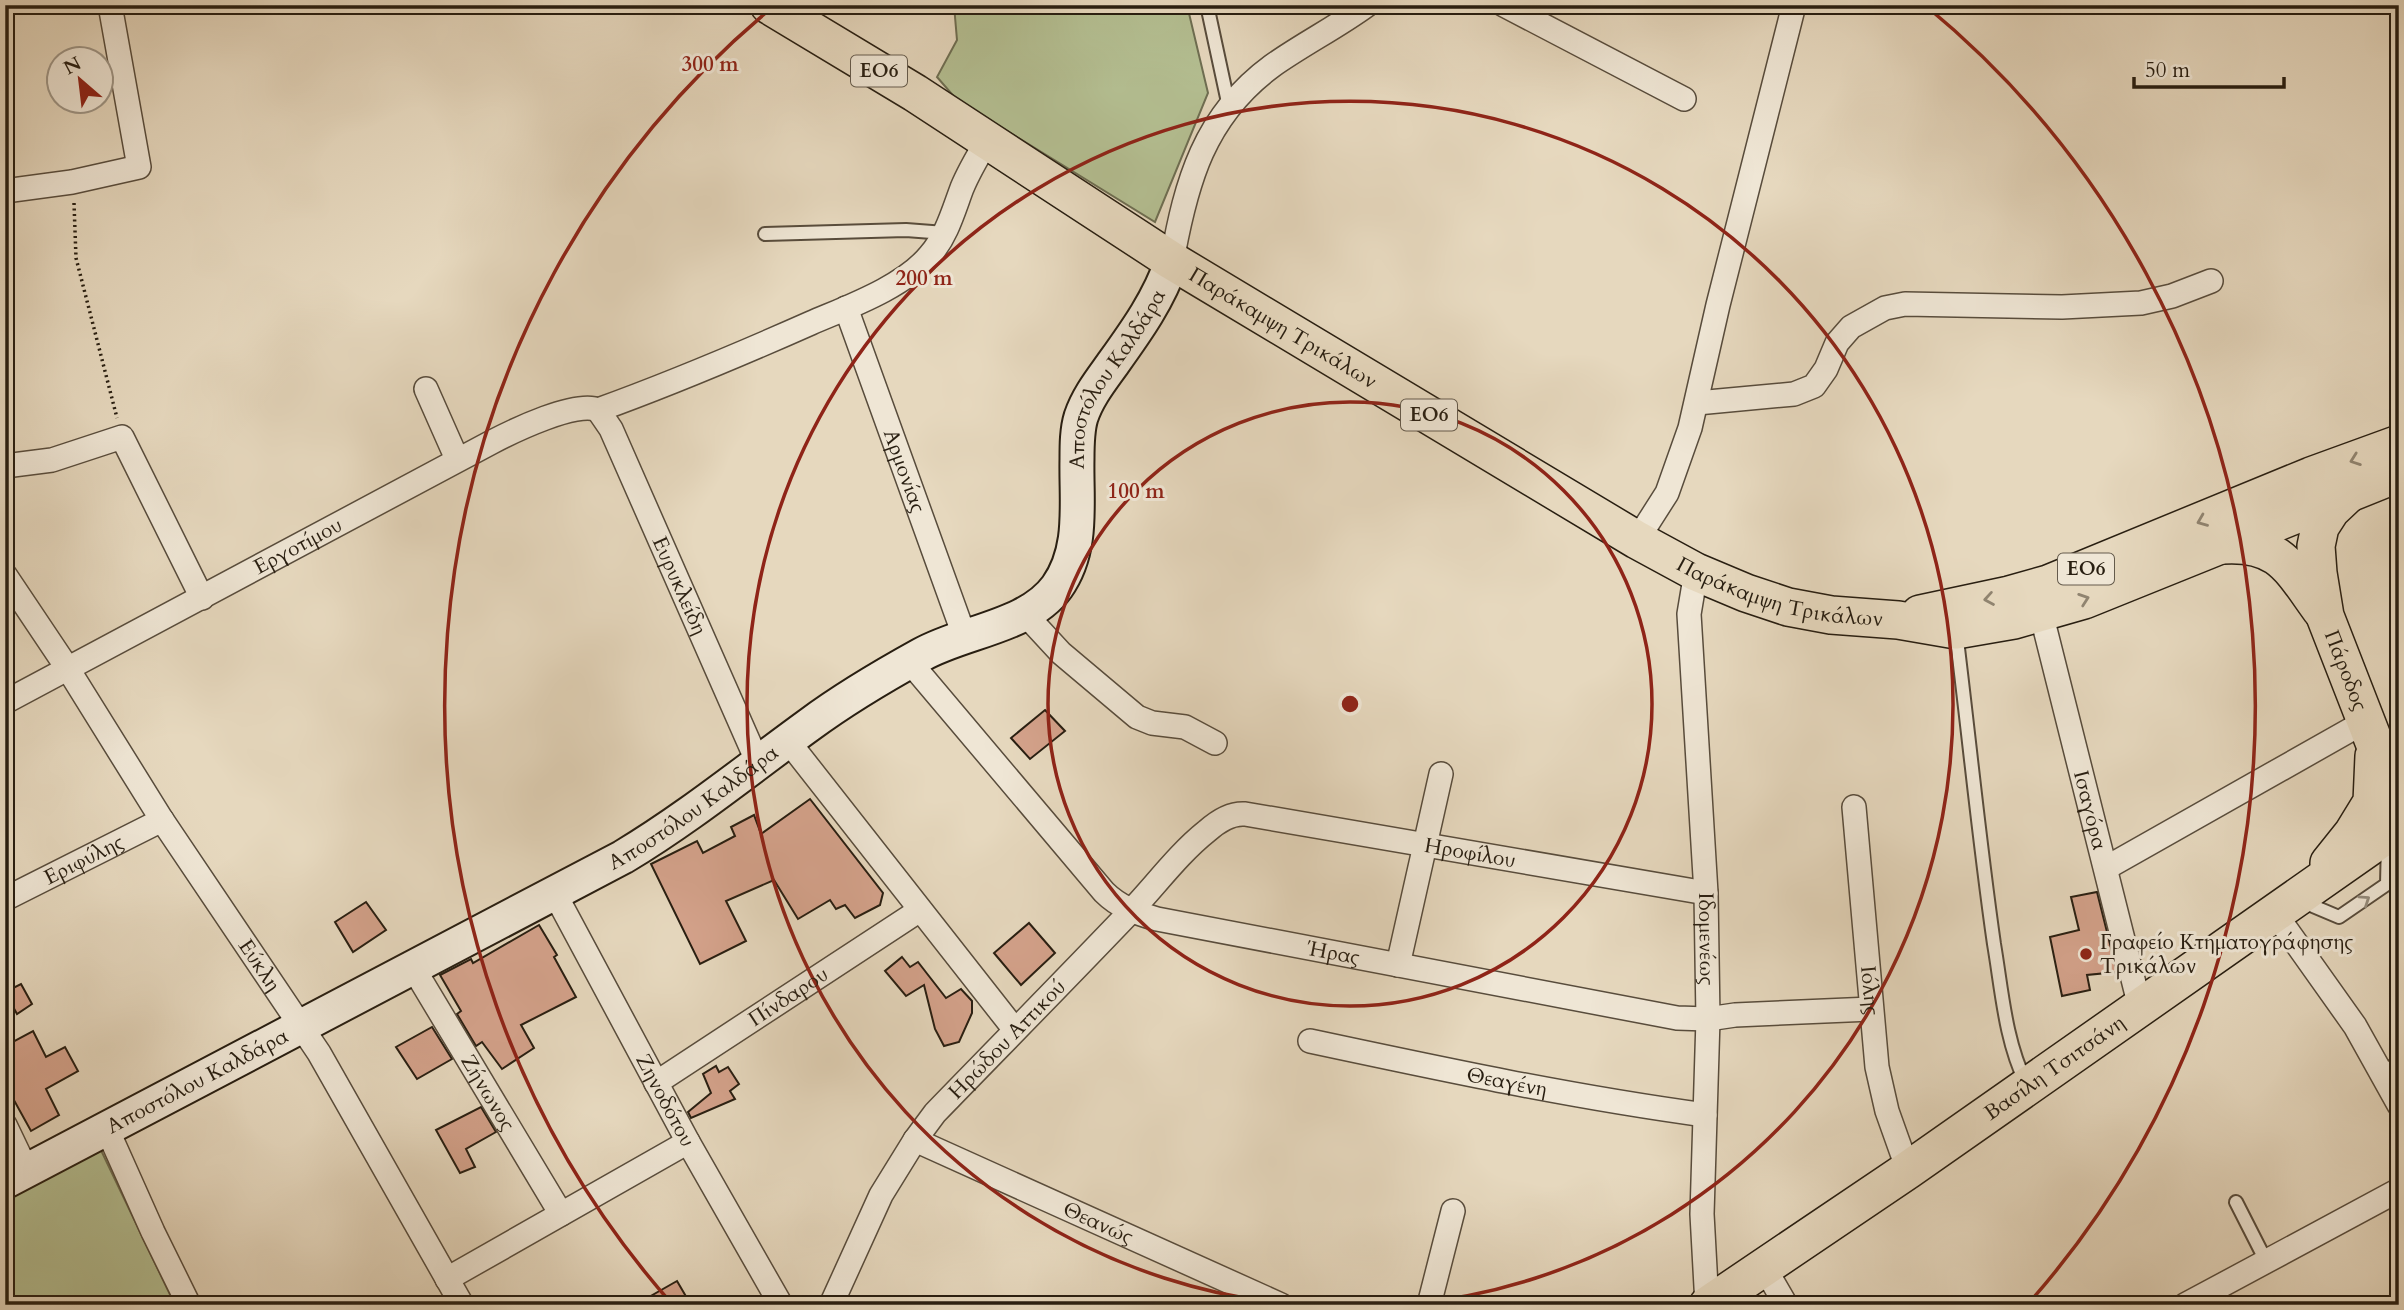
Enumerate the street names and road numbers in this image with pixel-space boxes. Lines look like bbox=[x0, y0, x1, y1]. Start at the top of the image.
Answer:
road number: ΕΟ6 bbox=[851, 55, 907, 86]
street label: Παράκαμψη Τρικάλων bbox=[1184, 260, 1382, 395]
street label: Αποστόλου Καλδάρα bbox=[1062, 284, 1172, 469]
road number: ΕΟ6 bbox=[1401, 400, 1457, 430]
street label: Αρμονίας bbox=[876, 425, 933, 516]
street label: Εργοτίμου bbox=[248, 510, 347, 581]
street label: Ευρυκλείδη bbox=[645, 532, 714, 639]
street label: Παράκαμψη Τρικάλων bbox=[1671, 550, 1884, 633]
road number: ΕΟ6 bbox=[2058, 554, 2114, 584]
street label: Πάροδος bbox=[2317, 626, 2375, 715]
street label: Αποστόλου Καλδάρα bbox=[603, 738, 784, 877]
street label: Ισαγόρα bbox=[2067, 767, 2114, 853]
street label: Εριφύλης bbox=[39, 827, 128, 892]
street label: Ηροφίλου bbox=[1422, 830, 1518, 875]
street label: Ιδομενέως bbox=[1691, 892, 1722, 986]
street label: Εύκλη bbox=[232, 933, 288, 997]
street label: Ήρας bbox=[1304, 933, 1362, 972]
street label: Πίνδαρου bbox=[743, 960, 834, 1033]
street label: Ιόλης bbox=[1854, 964, 1887, 1016]
street label: Ηρώδου Αττικού bbox=[942, 973, 1072, 1106]
street label: Βασίλη Τσιτσάνη bbox=[1978, 1008, 2130, 1127]
street label: Αποστόλου Καλδάρα bbox=[101, 1021, 293, 1141]
street label: Ζήνωνος bbox=[454, 1049, 522, 1136]
street label: Ζηνοδότου bbox=[629, 1049, 702, 1152]
street label: Θεαγένη bbox=[1464, 1060, 1549, 1104]
street label: Θεανώς bbox=[1058, 1194, 1138, 1251]

